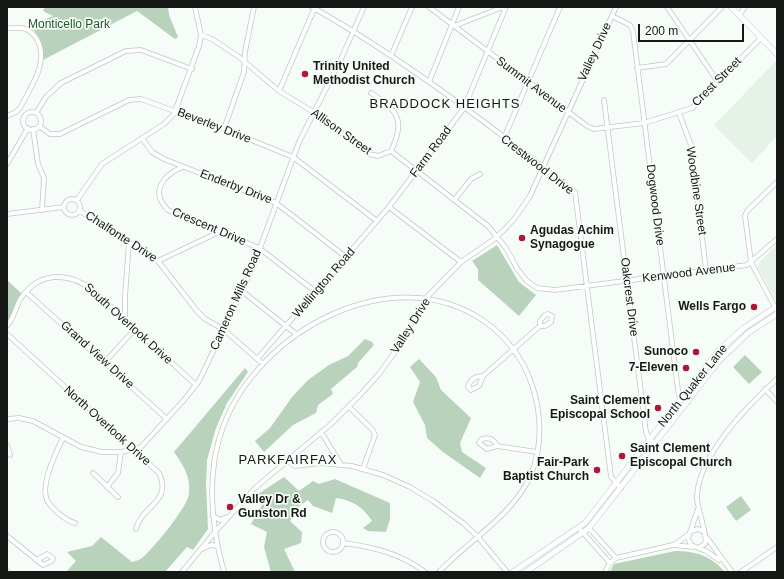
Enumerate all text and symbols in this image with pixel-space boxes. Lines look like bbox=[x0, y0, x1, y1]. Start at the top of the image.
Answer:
scale bar bbox=[640, 16, 746, 42]
park label: Monticello Park bbox=[28, 18, 110, 32]
street label: Valley Drive bbox=[575, 20, 615, 84]
text: 200 m bbox=[645, 24, 678, 38]
street label: Summit Avenue bbox=[493, 54, 569, 116]
street label: Crest Street bbox=[689, 54, 745, 110]
place label: Trinity United Methodist Church bbox=[313, 60, 415, 88]
marker: Trinity United Methodist Church bbox=[300, 69, 310, 79]
district label: BRADDOCK HEIGHTS bbox=[369, 96, 521, 112]
street label: Beverley Drive bbox=[175, 105, 253, 147]
street label: Allison Street bbox=[308, 106, 374, 158]
street label: Farm Road bbox=[407, 124, 455, 180]
street label: Crestwood Drive bbox=[498, 132, 576, 198]
street label: Woodbine Street bbox=[683, 146, 709, 236]
street label: Dogwood Drive bbox=[643, 163, 667, 247]
street label: Enderby Drive bbox=[198, 167, 274, 207]
street label: Crescent Drive bbox=[170, 205, 248, 249]
street label: Chalfonte Drive bbox=[82, 208, 160, 266]
place label: Agudas Achim Synagogue bbox=[530, 224, 614, 252]
marker: Agudas Achim Synagogue bbox=[517, 233, 527, 243]
street label: Wellington Road bbox=[290, 245, 358, 321]
street label: Cameron Mills Road bbox=[207, 247, 265, 353]
street label: Oakcrest Drive bbox=[617, 257, 641, 337]
street label: Kenwood Avenue bbox=[642, 260, 736, 286]
street label: South Overlook Drive bbox=[81, 280, 175, 368]
street label: Valley Drive bbox=[388, 295, 434, 357]
place label: Wells Fargo bbox=[678, 300, 746, 314]
marker: Wells Fargo bbox=[749, 302, 759, 312]
street label: Grand View Drive bbox=[57, 318, 137, 392]
street label: North Quaker Lane bbox=[655, 342, 731, 430]
place label: Sunoco bbox=[644, 345, 688, 359]
marker: Sunoco bbox=[691, 347, 701, 357]
place label: 7-Eleven bbox=[629, 361, 678, 375]
marker: 7-Eleven bbox=[681, 363, 691, 373]
street label: North Overlook Drive bbox=[61, 383, 153, 469]
place label: Saint Clement Episcopal School bbox=[550, 394, 650, 422]
marker: Saint Clement Episcopal School bbox=[653, 403, 663, 413]
place label: Saint Clement Episcopal Church bbox=[630, 442, 732, 470]
marker: Saint Clement Episcopal Church bbox=[617, 451, 627, 461]
district label: PARKFAIRFAX bbox=[239, 452, 337, 468]
place label: Fair-Park Baptist Church bbox=[503, 456, 589, 484]
marker: Fair-Park Baptist Church bbox=[592, 465, 602, 475]
place label: Valley Dr & Gunston Rd bbox=[238, 493, 307, 521]
marker: Valley Dr & Gunston Rd bbox=[225, 502, 235, 512]

